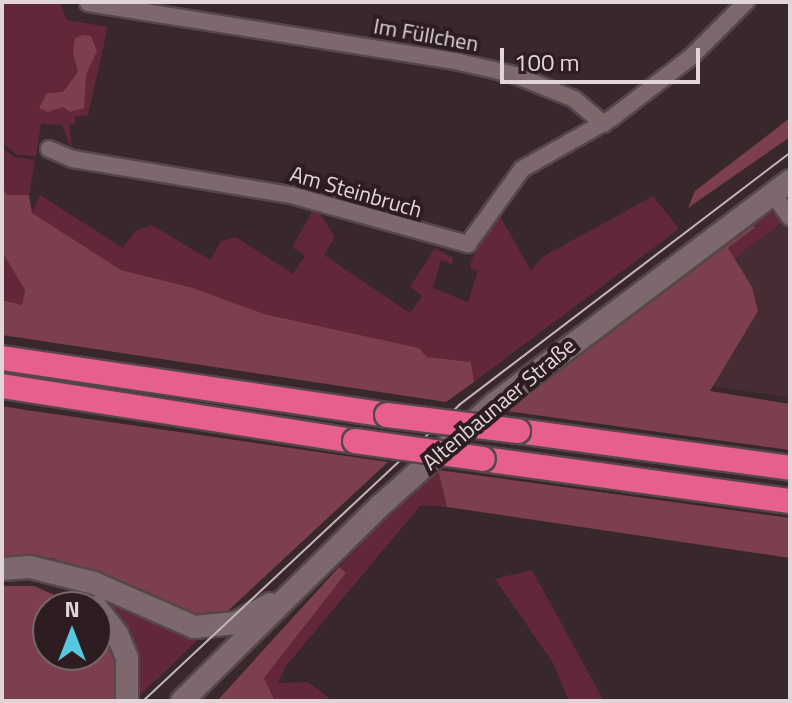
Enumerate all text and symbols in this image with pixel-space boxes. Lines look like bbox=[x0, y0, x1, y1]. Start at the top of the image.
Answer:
street label: Im Füllchen bbox=[372, 13, 480, 57]
scale bar bbox=[504, 32, 704, 82]
text: 100 m bbox=[514, 44, 580, 80]
street label: Am Steinbruch bbox=[287, 161, 425, 223]
street label: Altenbaunaer Straße bbox=[417, 332, 581, 476]
north arrow bbox=[32, 591, 112, 671]
text: N bbox=[64, 592, 80, 626]

